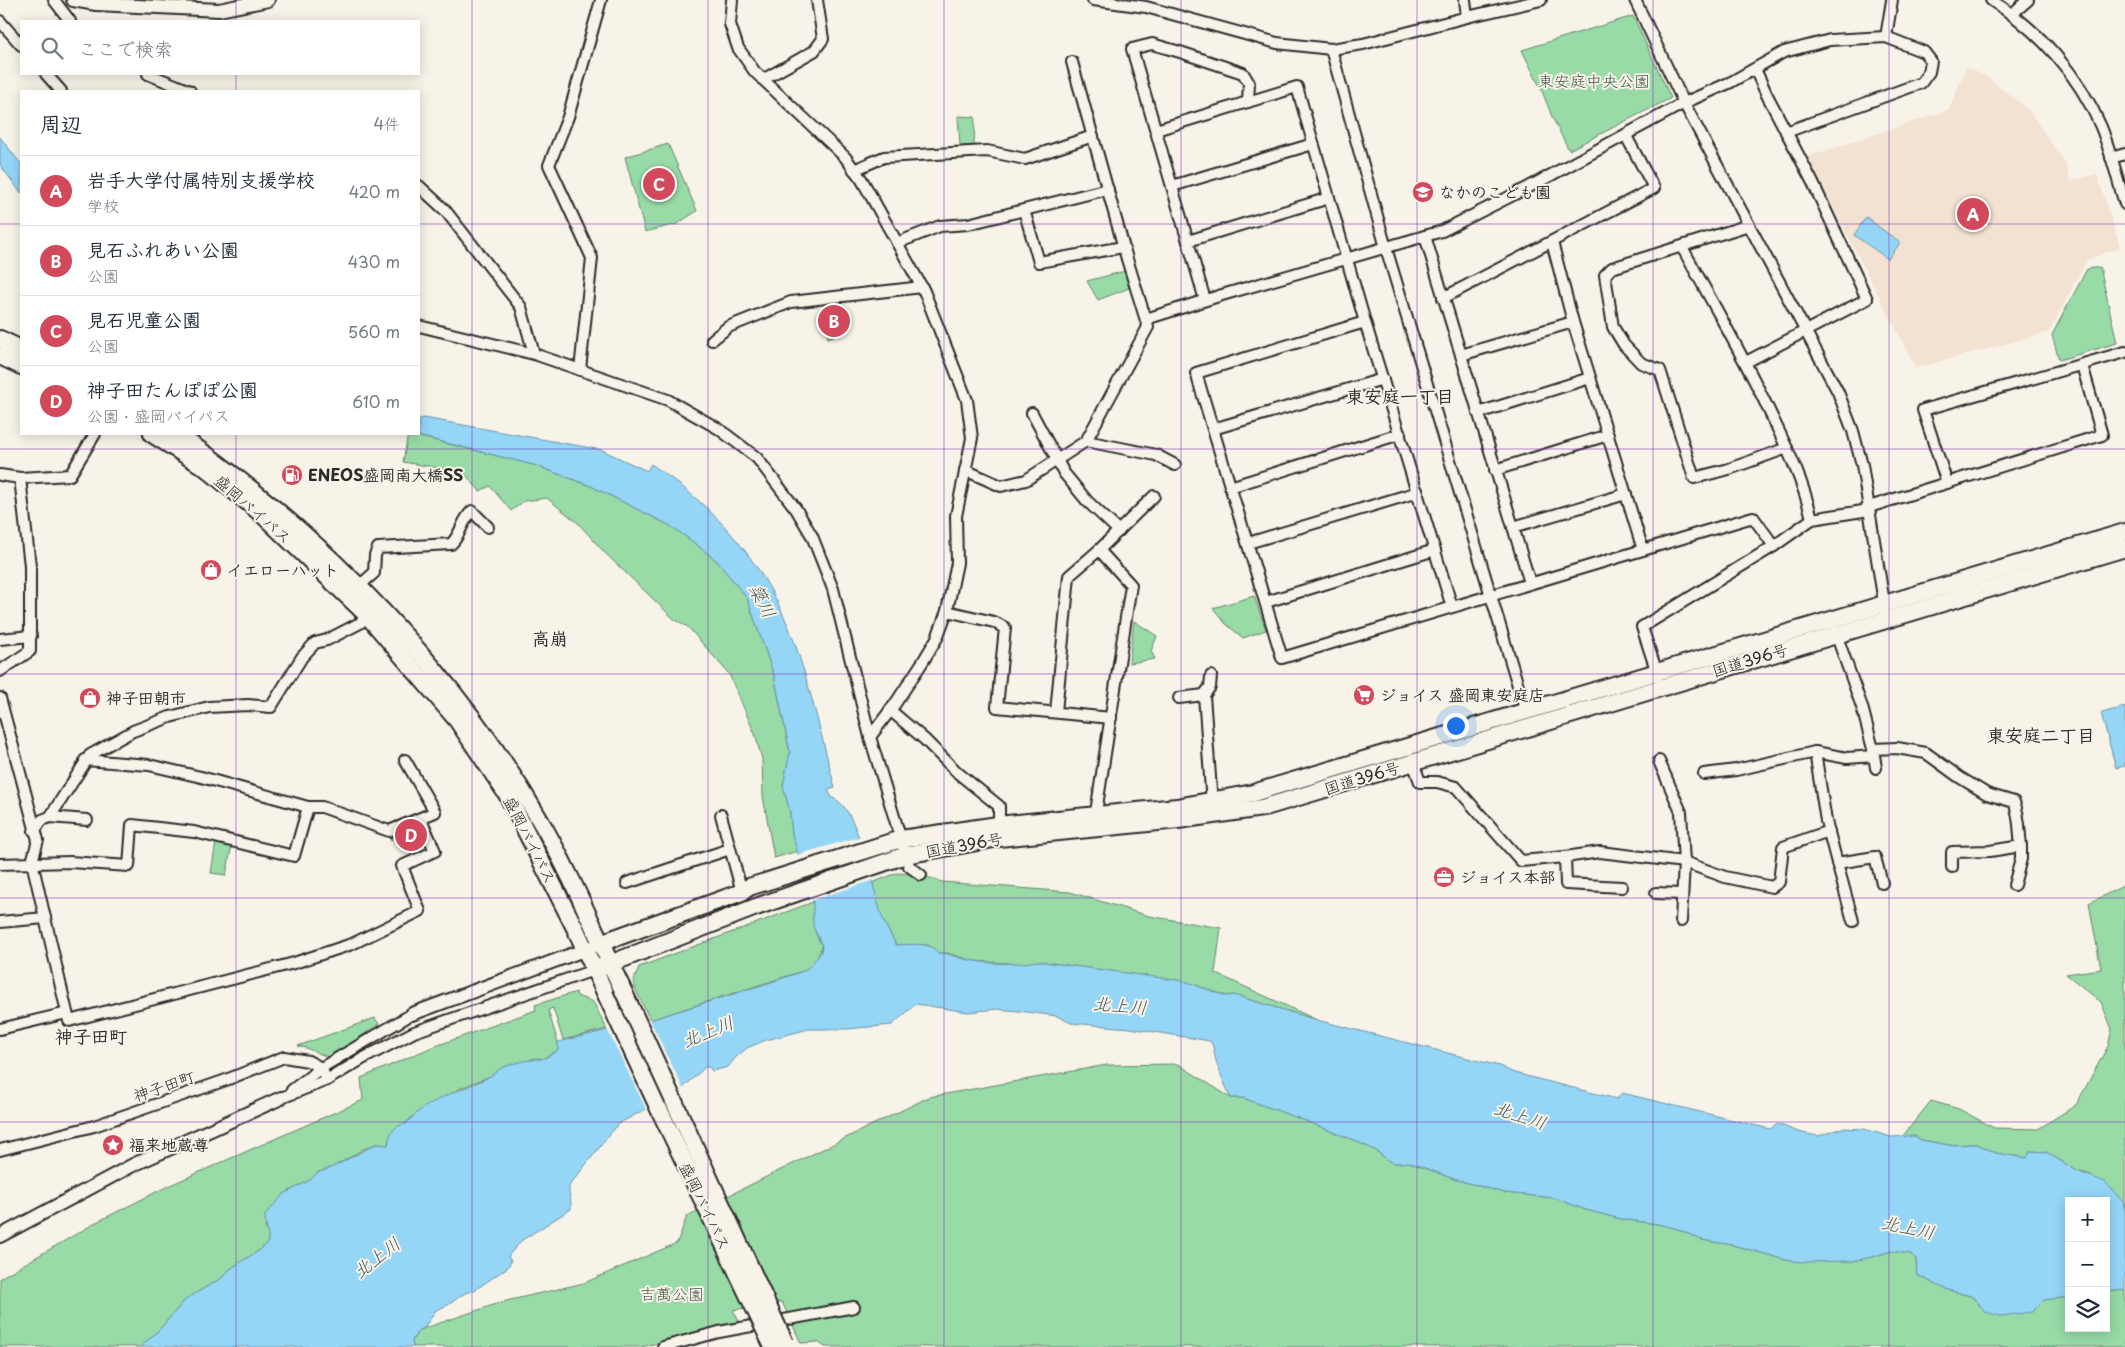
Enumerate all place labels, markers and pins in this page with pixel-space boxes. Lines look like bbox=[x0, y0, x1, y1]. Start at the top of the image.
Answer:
pin: C bbox=[643, 165, 675, 203]
place label: なかのこども園 bbox=[1439, 179, 1551, 203]
school or university icon: なかのこども園 bbox=[1411, 180, 1435, 204]
pin: A bbox=[1957, 195, 1989, 233]
pin: B bbox=[818, 302, 850, 340]
place label: ENEOS盛岡南大橋SS bbox=[308, 462, 463, 486]
fuel station icon: ENEOS盛岡南大橋SS bbox=[280, 463, 304, 487]
place label: イエローハット bbox=[227, 557, 339, 581]
shop icon: イエローハット bbox=[199, 558, 223, 582]
place label: ジョイス 盛岡東安庭店 bbox=[1380, 682, 1545, 706]
supermarket icon: ジョイス 盛岡東安庭店 bbox=[1352, 683, 1376, 707]
place label: 神子田朝市 bbox=[106, 685, 186, 709]
shop icon: 神子田朝市 bbox=[78, 686, 102, 710]
pin: D bbox=[395, 816, 427, 854]
place label: ジョイス本部 bbox=[1460, 864, 1555, 888]
office icon: ジョイス本部 bbox=[1432, 865, 1456, 889]
place label: 福来地蔵尊 bbox=[129, 1132, 209, 1156]
place icon: 福来地蔵尊 bbox=[101, 1133, 125, 1157]

